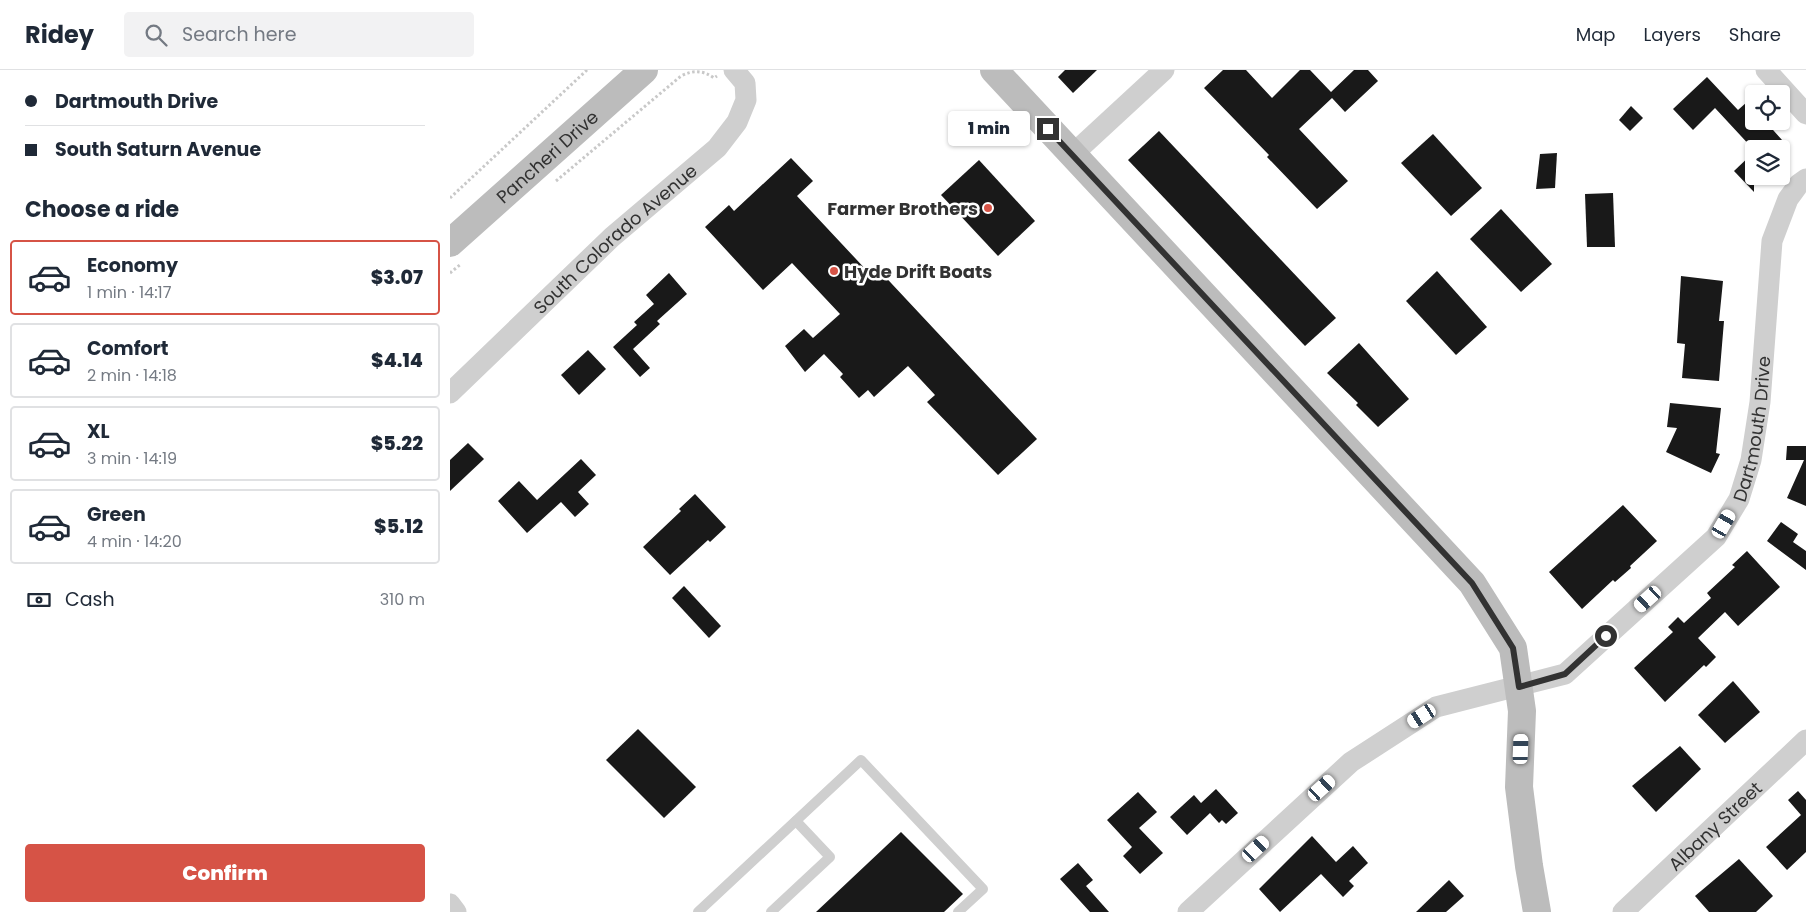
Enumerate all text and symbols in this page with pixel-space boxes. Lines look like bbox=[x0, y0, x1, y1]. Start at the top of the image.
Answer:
search box bbox=[124, 12, 474, 57]
text: Ridey bbox=[25, 18, 94, 51]
icon: search bbox=[142, 21, 170, 49]
text: Search here bbox=[182, 21, 296, 48]
text: Map bbox=[1576, 22, 1616, 47]
text: Layers bbox=[1644, 22, 1701, 47]
text: Share bbox=[1729, 22, 1781, 47]
map controls bbox=[1745, 85, 1790, 185]
button: locate bbox=[1745, 85, 1790, 130]
text: Dartmouth Drive bbox=[55, 88, 218, 115]
street label: Pancheri Drive bbox=[491, 104, 603, 209]
callout: 1 min bbox=[948, 112, 1030, 146]
text: 1 min bbox=[968, 117, 1010, 140]
route end bbox=[1037, 118, 1059, 140]
text: South Saturn Avenue bbox=[55, 136, 261, 163]
button: layers bbox=[1745, 140, 1790, 185]
street label: South Colorado Avenue bbox=[527, 158, 702, 319]
text: Choose a ride bbox=[25, 194, 179, 225]
place label: Farmer Brothers bbox=[827, 196, 978, 221]
marker: Farmer Brothers bbox=[982, 202, 994, 214]
text: Economy bbox=[87, 252, 178, 279]
icon: car bbox=[27, 255, 72, 300]
place label: Hyde Drift Boats bbox=[844, 259, 992, 284]
text: $3.07 bbox=[371, 264, 423, 291]
marker: Hyde Drift Boats bbox=[828, 265, 840, 277]
text: 1 min · 14:17 bbox=[87, 281, 171, 304]
text: Comfort bbox=[87, 335, 169, 362]
icon: car bbox=[27, 338, 72, 383]
text: $4.14 bbox=[371, 347, 423, 374]
street label: Dartmouth Drive bbox=[1726, 355, 1776, 505]
text: 2 min · 14:18 bbox=[87, 364, 177, 387]
text: XL bbox=[87, 418, 110, 445]
icon: car bbox=[27, 421, 72, 466]
text: $5.22 bbox=[371, 430, 423, 457]
text: 3 min · 14:19 bbox=[87, 447, 177, 470]
text: Green bbox=[87, 501, 146, 528]
icon: car bbox=[27, 504, 72, 549]
car bbox=[1710, 507, 1737, 541]
text: $5.12 bbox=[374, 513, 423, 540]
text: 4 min · 14:20 bbox=[87, 530, 182, 553]
car bbox=[1631, 583, 1664, 615]
icon: cash bbox=[25, 586, 53, 614]
text: Cash bbox=[65, 586, 115, 613]
text: 310 m bbox=[380, 588, 425, 611]
route start bbox=[1595, 625, 1617, 647]
car bbox=[1405, 702, 1438, 730]
car bbox=[1512, 734, 1529, 764]
car bbox=[1305, 772, 1338, 804]
street label: Albany Street bbox=[1662, 775, 1767, 876]
car bbox=[1239, 833, 1272, 865]
button: Confirm bbox=[25, 844, 425, 902]

